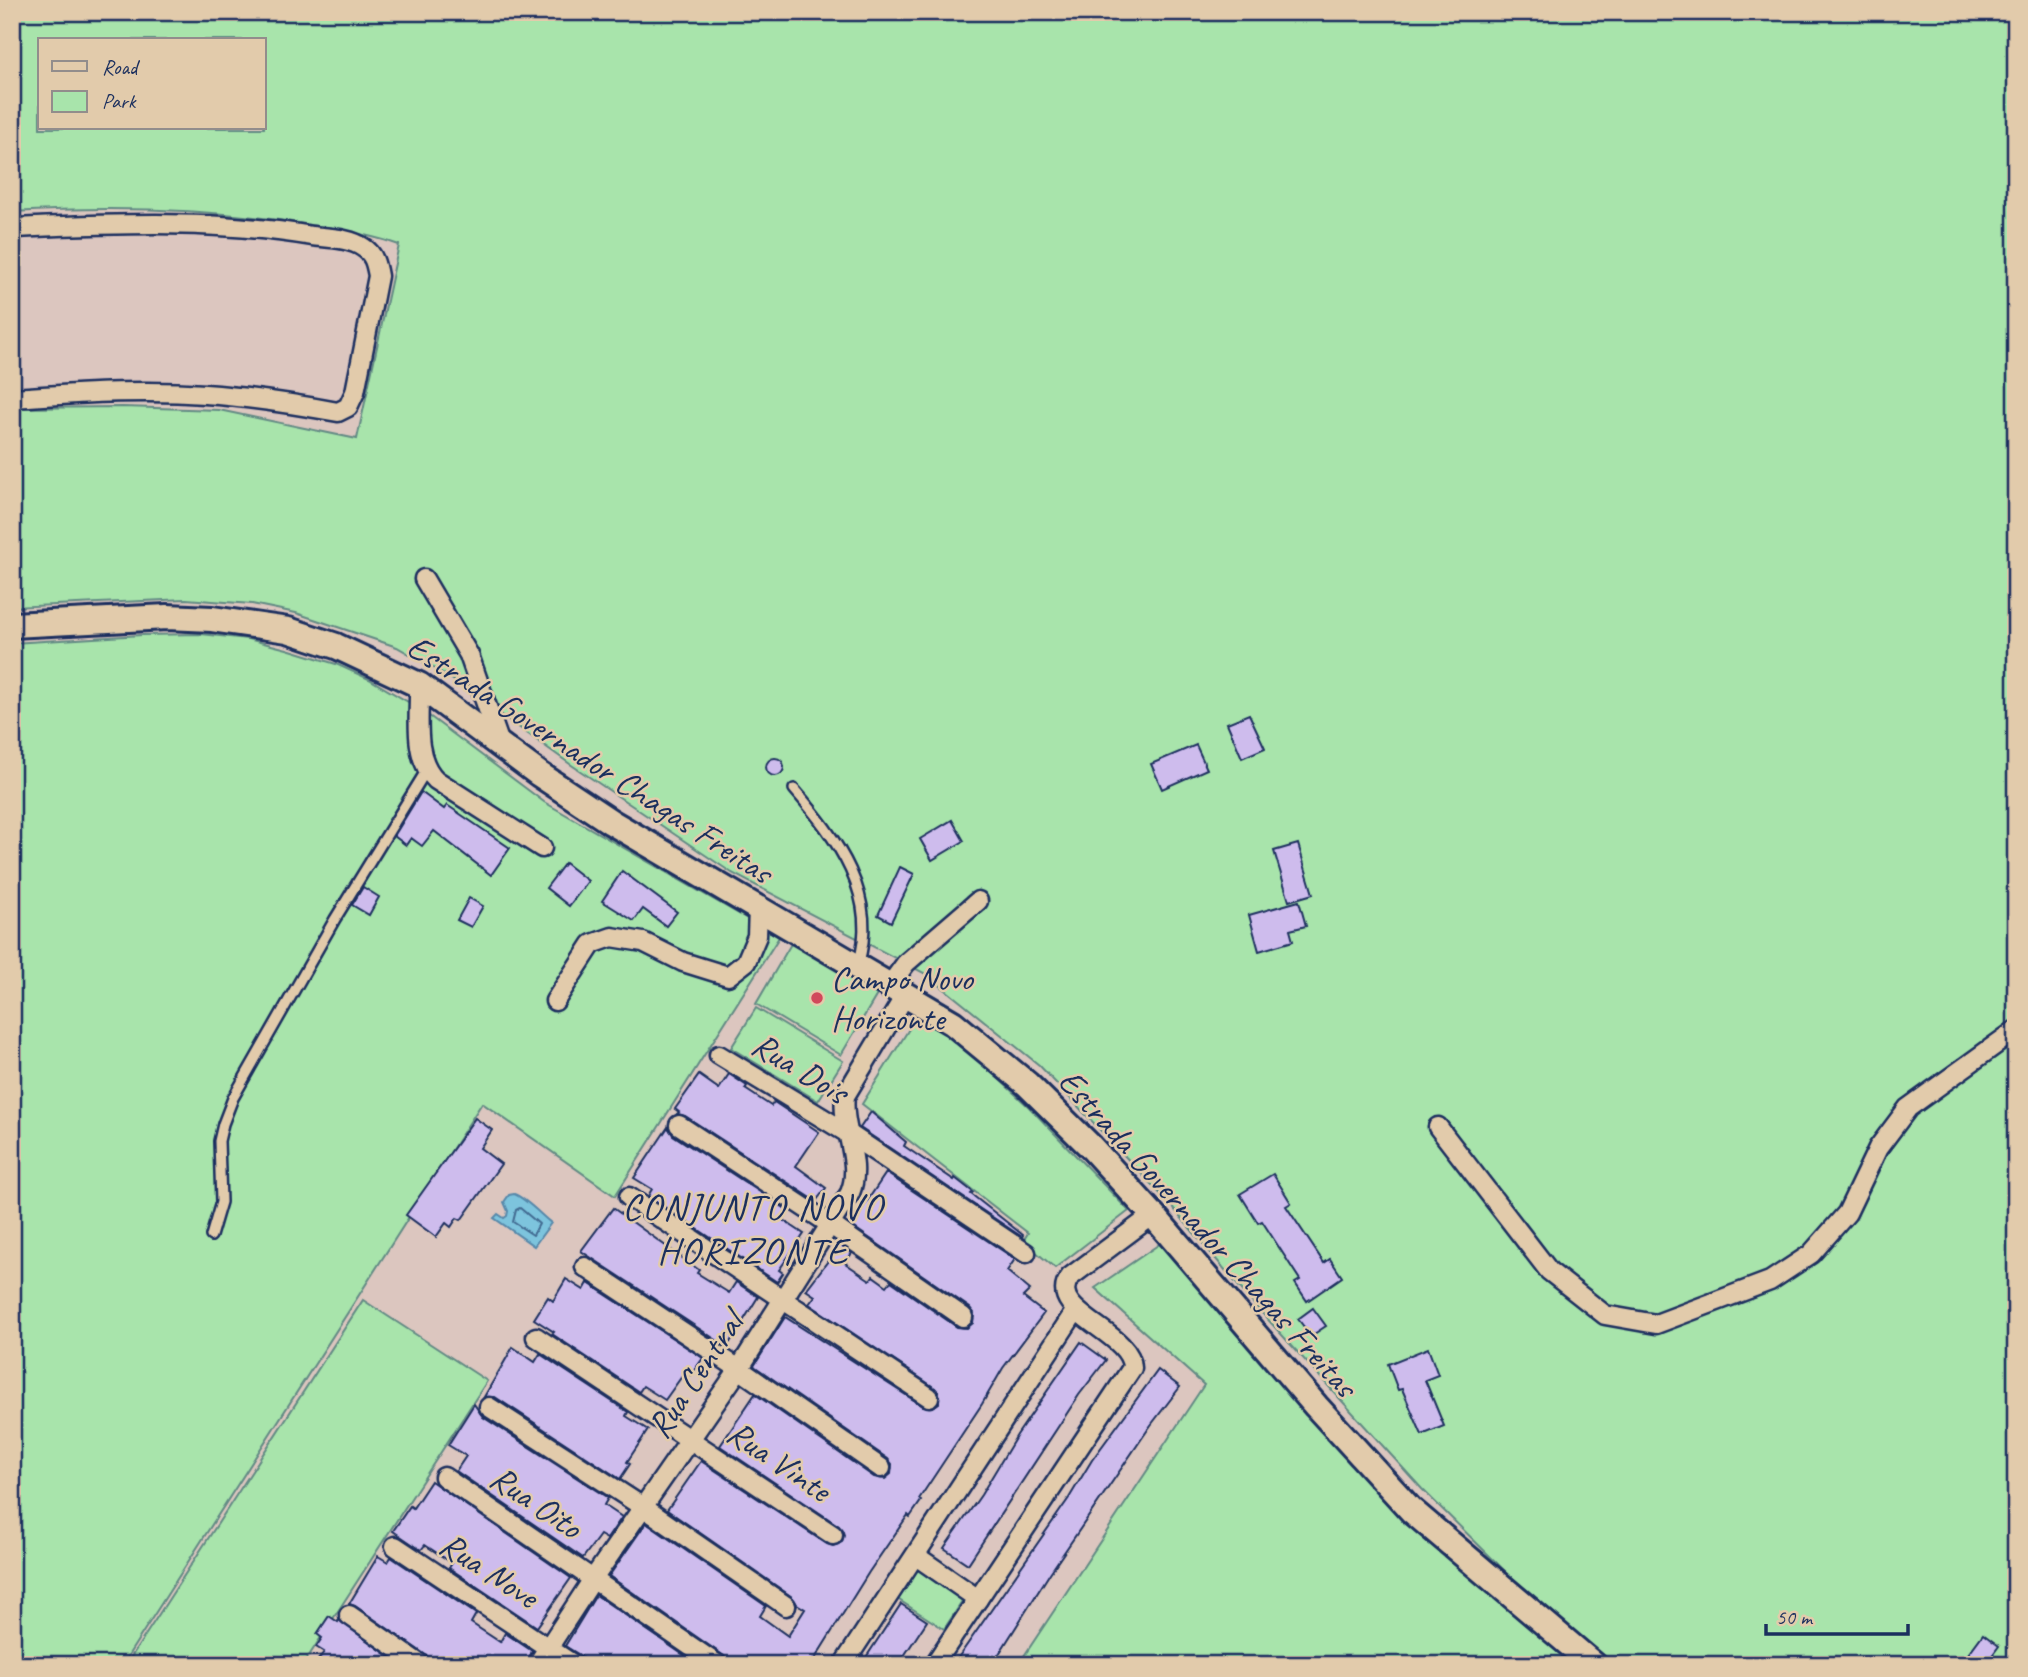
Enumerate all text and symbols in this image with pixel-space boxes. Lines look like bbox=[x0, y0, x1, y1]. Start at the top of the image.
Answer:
legend bbox=[38, 38, 266, 130]
text: Road bbox=[102, 54, 141, 80]
text: Park bbox=[102, 88, 137, 114]
street label: Estrada Governador Chagas Freitas bbox=[399, 624, 784, 896]
place label: Campo Novo Horizonte bbox=[831, 956, 974, 1041]
marker: Campo Novo Horizonte bbox=[809, 990, 825, 1006]
street label: Rua Dois bbox=[744, 1022, 859, 1116]
street label: Estrada Governador Chagas Freitas bbox=[1049, 1059, 1370, 1409]
district label: CONJUNTO NOVO HORIZONTE bbox=[622, 1183, 886, 1274]
street label: Rua Central bbox=[636, 1298, 757, 1447]
street label: Rua Vinte bbox=[718, 1410, 842, 1513]
street label: Rua Oito bbox=[482, 1455, 592, 1550]
street label: Rua Nove bbox=[431, 1522, 549, 1620]
scale bar bbox=[1766, 1593, 1907, 1637]
text: 50 m bbox=[1776, 1604, 1814, 1630]

